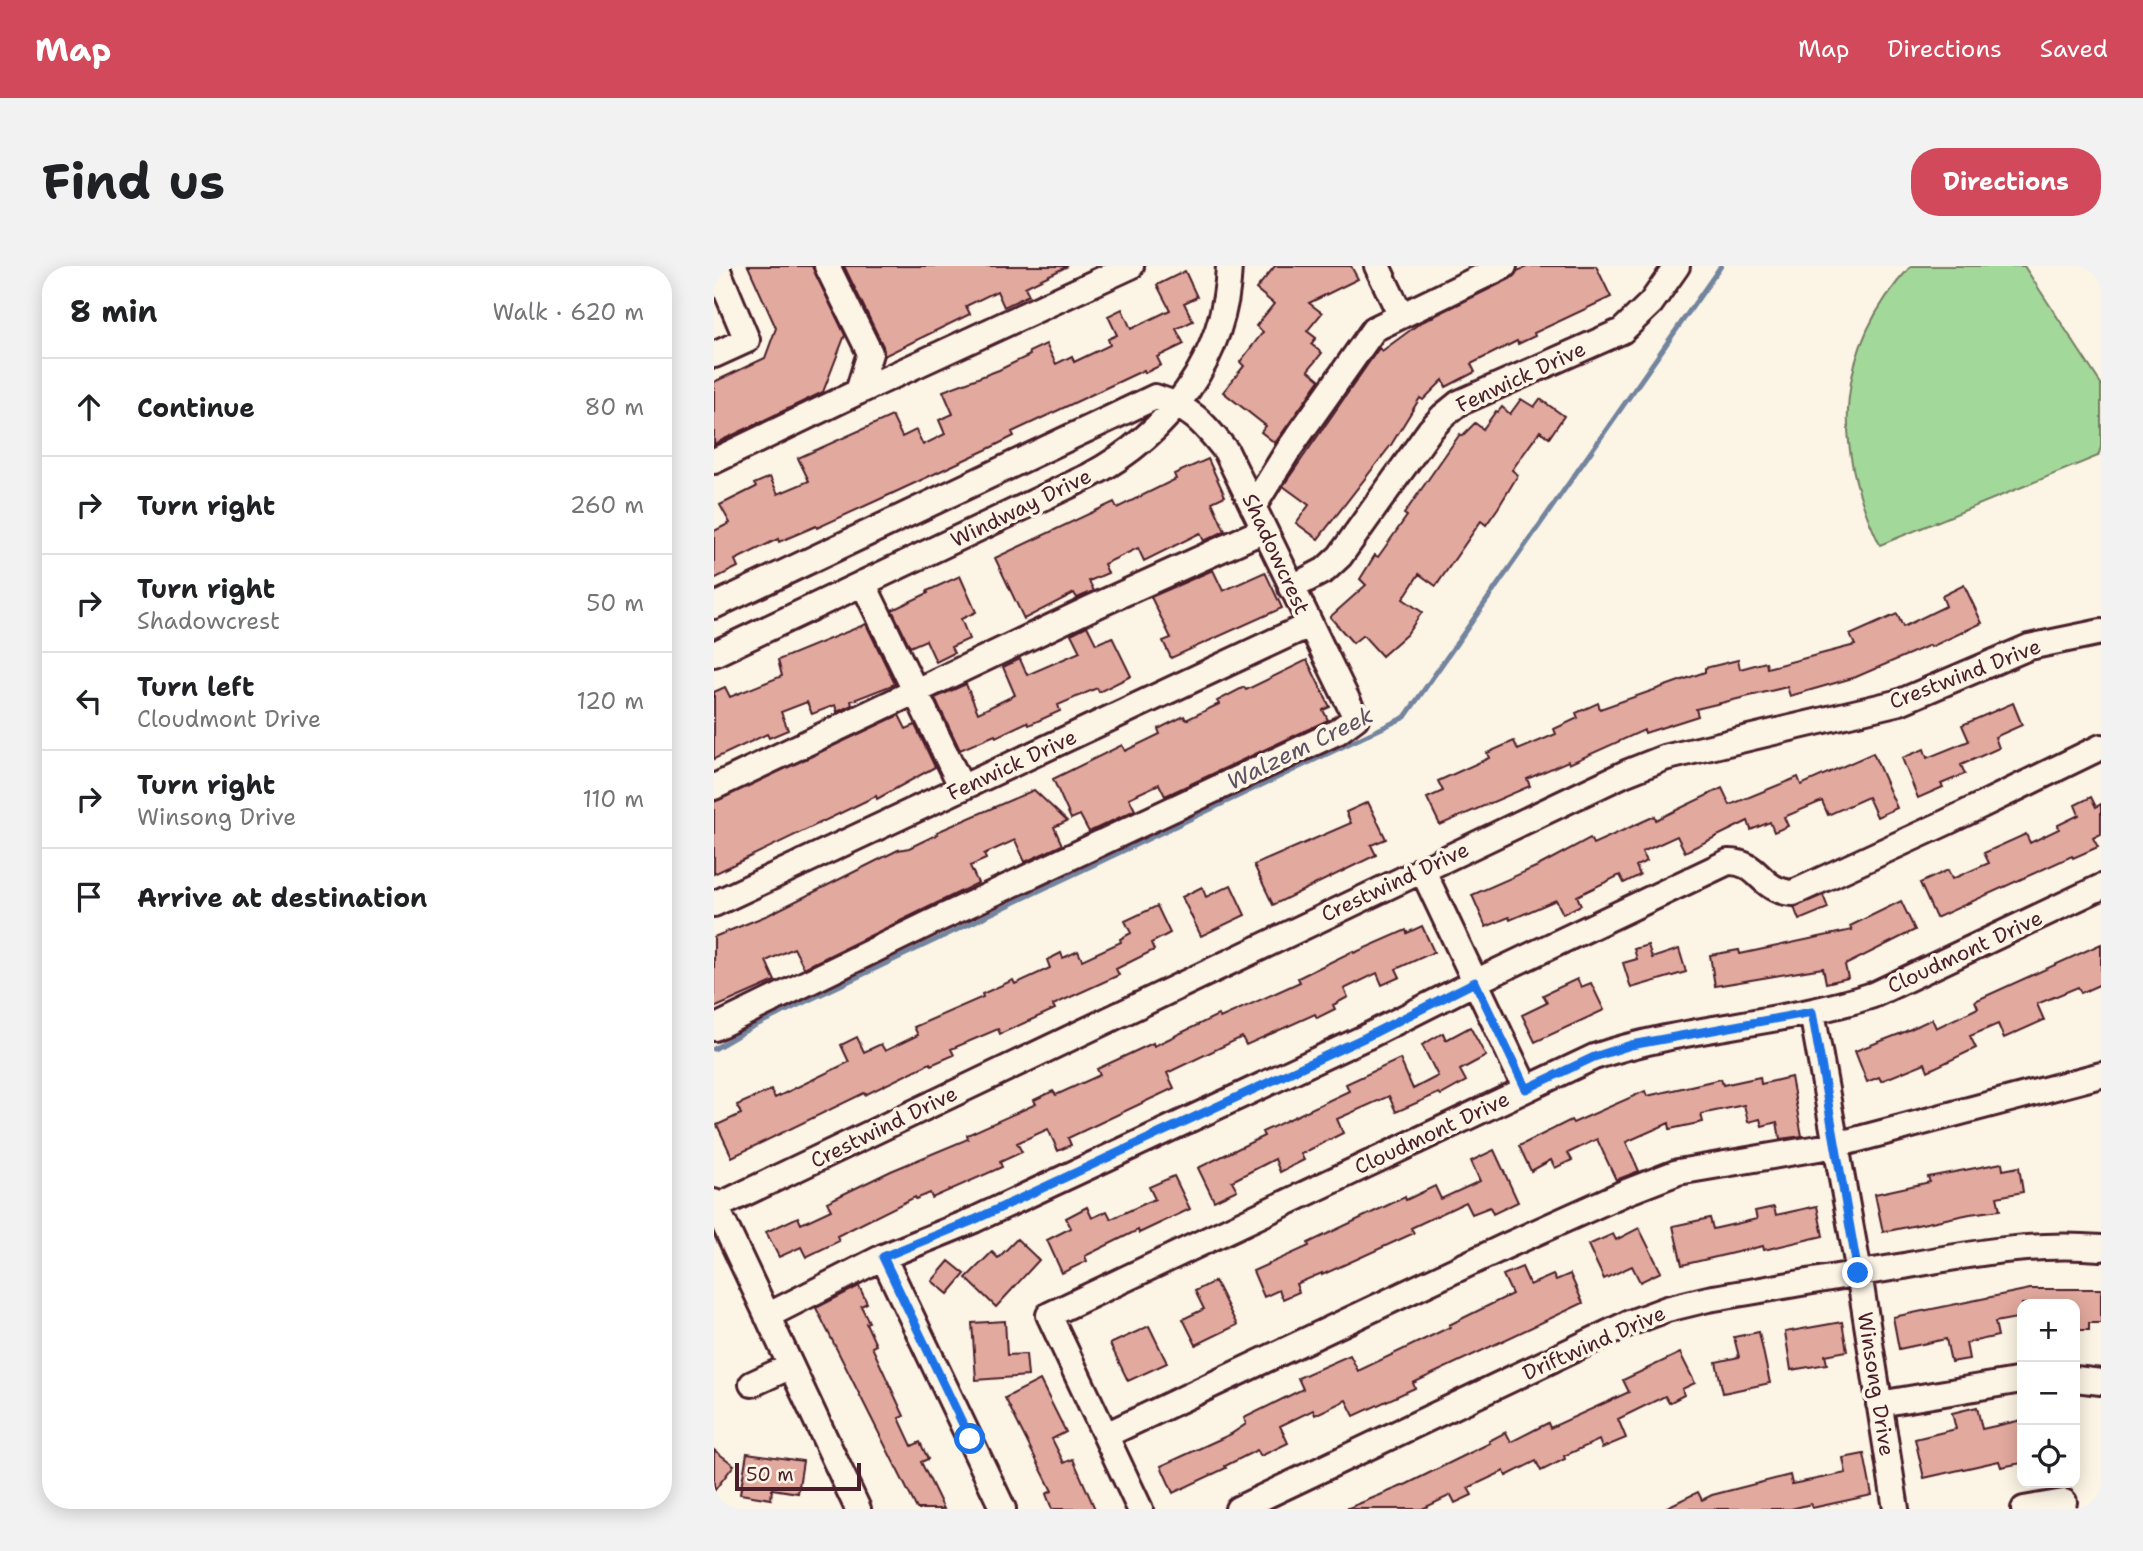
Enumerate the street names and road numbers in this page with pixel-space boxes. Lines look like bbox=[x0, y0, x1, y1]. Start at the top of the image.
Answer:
street label: Fenwick Drive bbox=[1452, 335, 1590, 419]
street label: Windway Drive bbox=[946, 462, 1096, 554]
street label: Shadowcrest bbox=[1236, 489, 1316, 619]
street label: Crestwind Drive bbox=[1885, 632, 2045, 716]
street label: Fenwick Drive bbox=[943, 723, 1081, 807]
street label: Crestwind Drive bbox=[1317, 835, 1473, 929]
street label: Cloudmont Drive bbox=[1883, 904, 2047, 1000]
street label: Crestwind Drive bbox=[806, 1079, 962, 1175]
street label: Cloudmont Drive bbox=[1350, 1085, 1514, 1181]
street label: Driftwind Drive bbox=[1518, 1299, 1670, 1387]
street label: Winsong Drive bbox=[1851, 1310, 1901, 1458]

